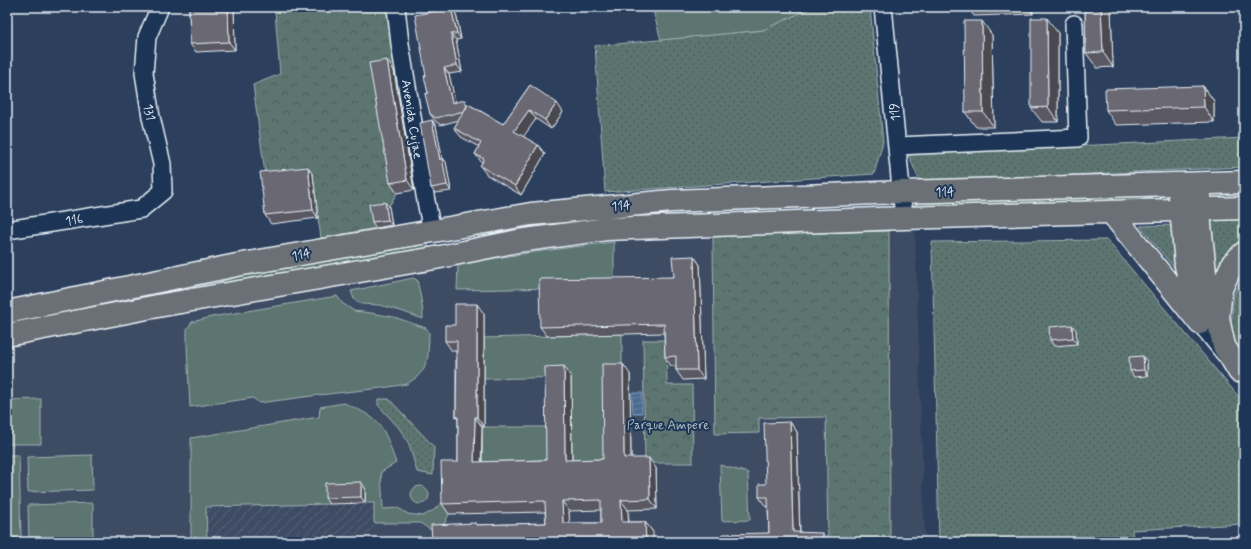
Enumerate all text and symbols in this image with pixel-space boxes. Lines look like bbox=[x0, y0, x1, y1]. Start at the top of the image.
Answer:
street label: Avenida Cujae bbox=[397, 78, 426, 160]
street label: 119 bbox=[886, 102, 905, 122]
street label: 131 bbox=[139, 103, 158, 122]
street label: 114 bbox=[935, 184, 955, 201]
street label: 114 bbox=[611, 197, 632, 216]
street label: 116 bbox=[64, 211, 84, 230]
street label: 114 bbox=[290, 245, 312, 266]
park label: Parque Ampere bbox=[627, 417, 709, 434]

